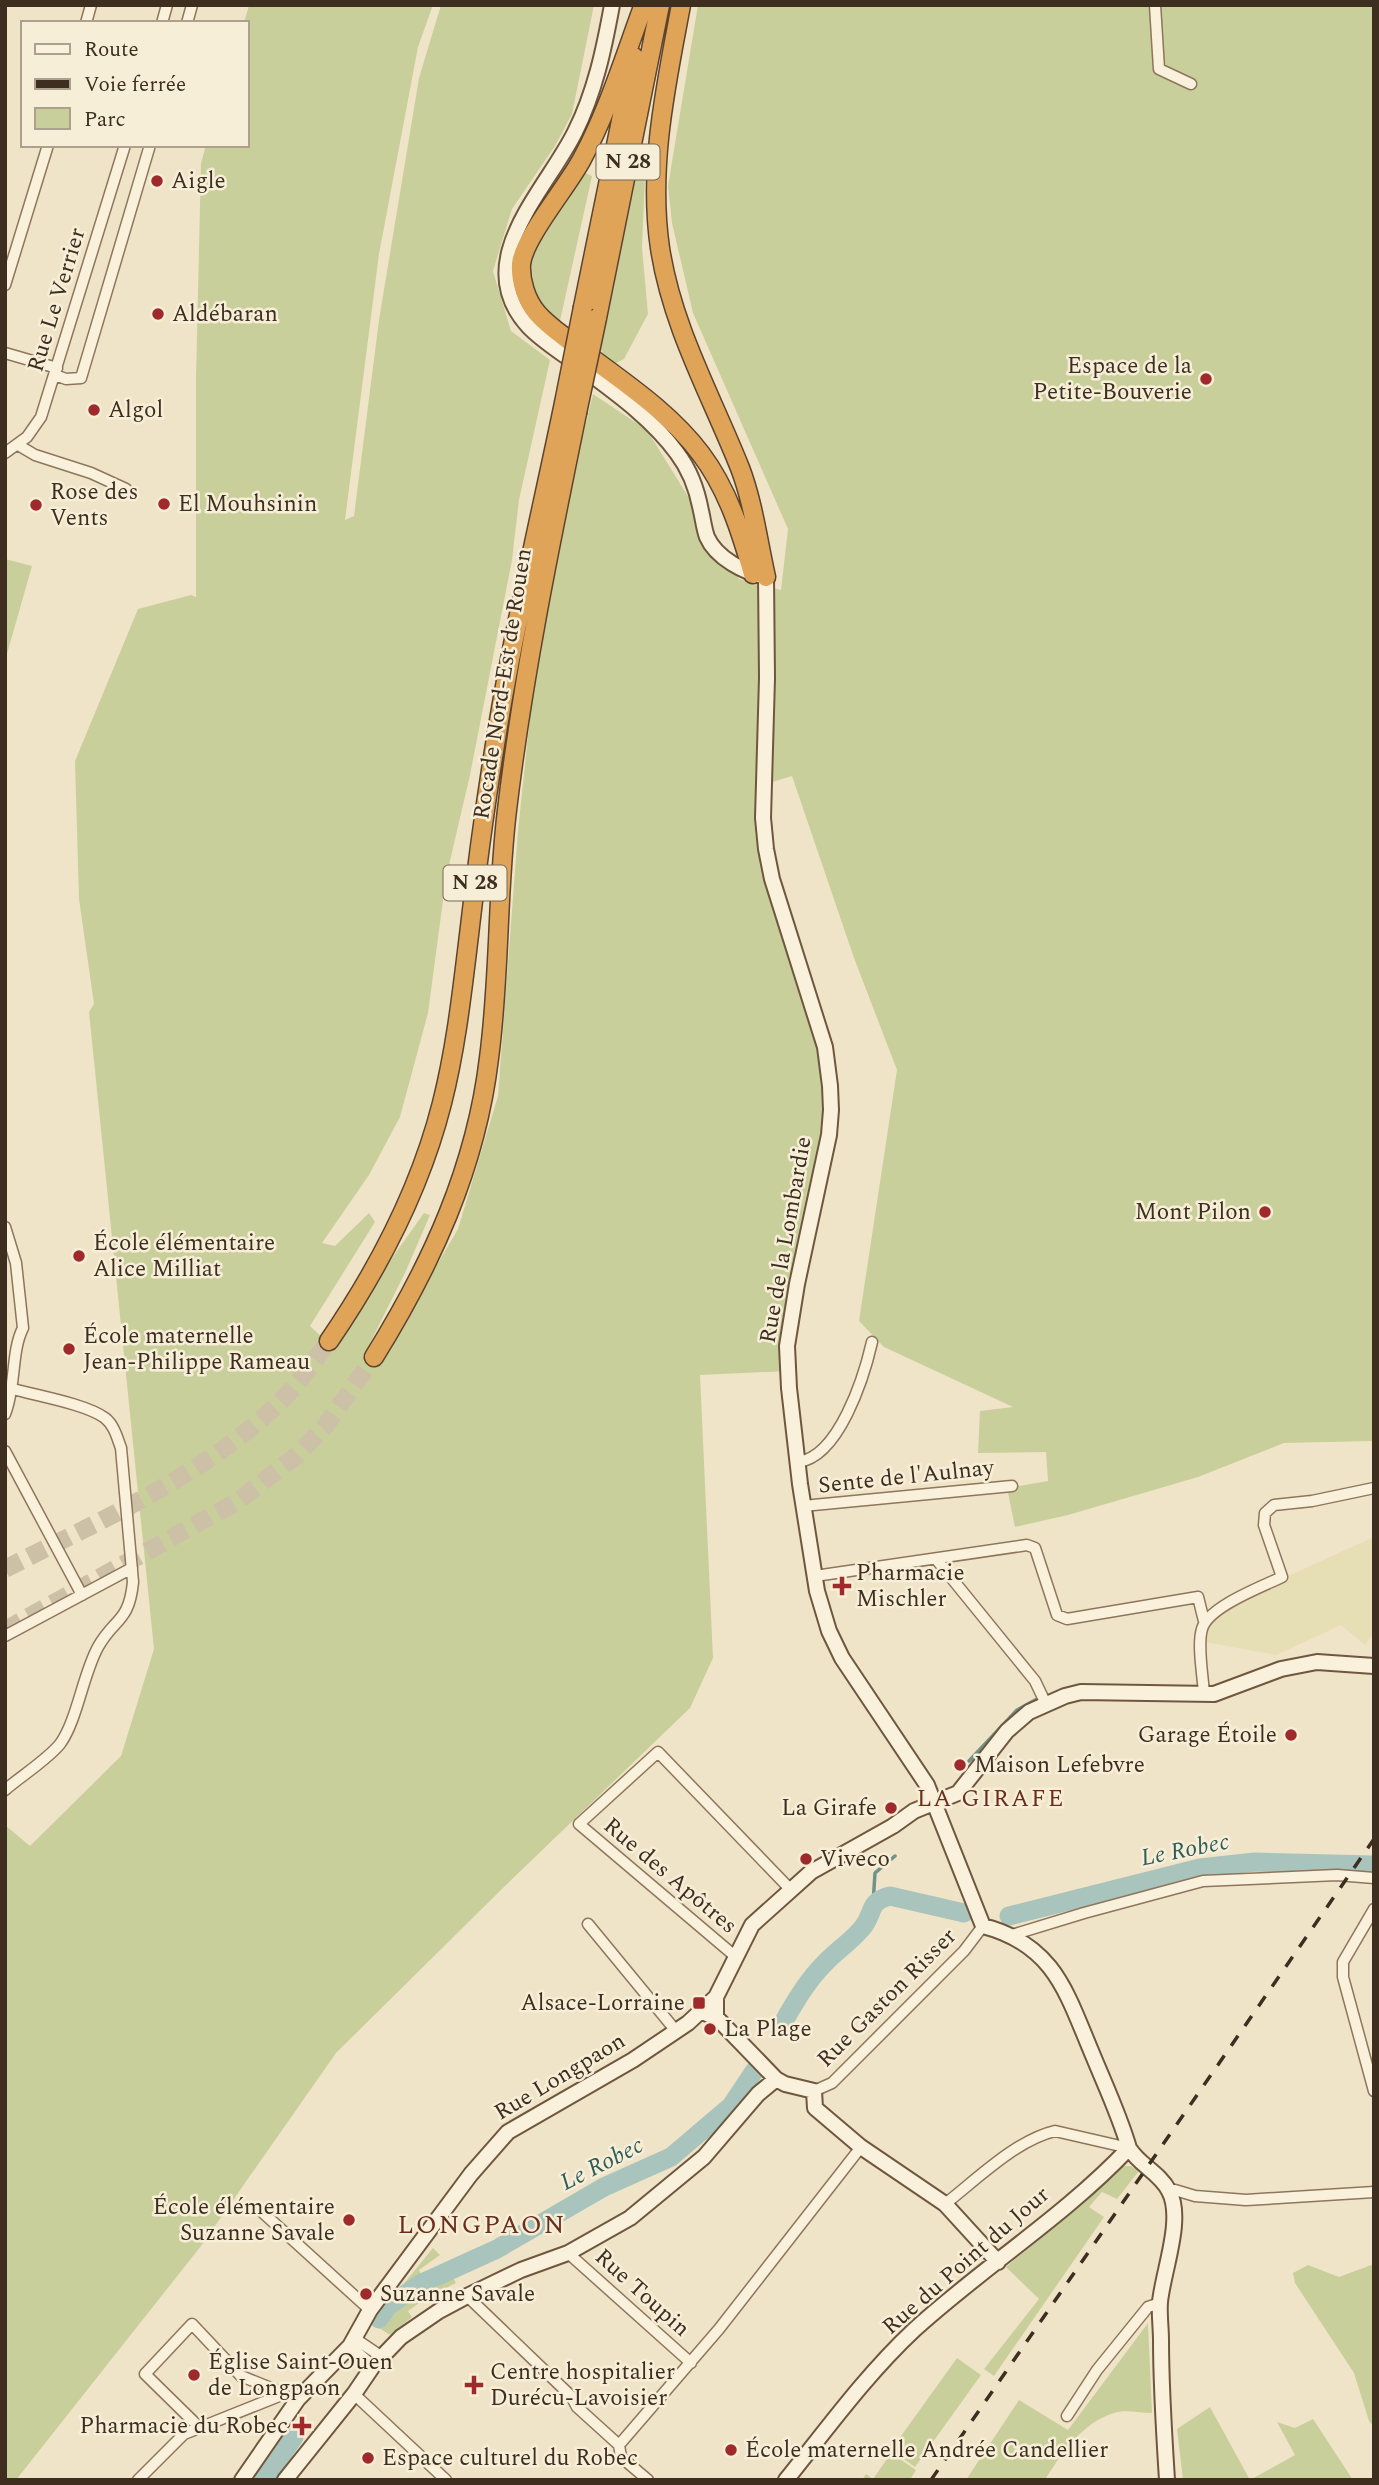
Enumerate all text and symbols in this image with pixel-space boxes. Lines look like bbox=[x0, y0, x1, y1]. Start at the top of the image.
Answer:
legend bbox=[21, 21, 248, 147]
text: Route bbox=[84, 34, 139, 66]
text: Voie ferrée bbox=[84, 69, 186, 101]
text: Parc bbox=[84, 104, 126, 136]
road number: N 28 bbox=[596, 144, 660, 180]
place label: Aigle bbox=[171, 164, 226, 199]
marker: Aigle bbox=[149, 173, 165, 189]
street label: Rue Le Verrier bbox=[18, 224, 96, 376]
place label: Aldébaran bbox=[172, 297, 278, 332]
marker: Aldébaran bbox=[150, 306, 166, 322]
place label: Espace de la Petite-Bouverie bbox=[1033, 349, 1192, 410]
marker: Espace de la Petite-Bouverie bbox=[1198, 371, 1214, 387]
place label: Algol bbox=[108, 393, 163, 428]
marker: Algol bbox=[86, 402, 102, 418]
place label: Rose des Vents bbox=[50, 475, 138, 536]
place label: El Mouhsinin bbox=[178, 487, 317, 522]
marker: El Mouhsinin bbox=[156, 496, 172, 512]
marker: Rose des Vents bbox=[28, 497, 44, 513]
street label: Rocade Nord-Est de Rouen bbox=[464, 546, 542, 822]
road number: N 28 bbox=[444, 866, 506, 900]
street label: Rue de la Lombardie bbox=[751, 1134, 821, 1346]
place label: Mont Pilon bbox=[1135, 1195, 1251, 1230]
marker: Mont Pilon bbox=[1257, 1204, 1273, 1220]
place label: École élémentaire Alice Milliat bbox=[93, 1226, 275, 1287]
marker: École élémentaire Alice Milliat bbox=[71, 1248, 87, 1264]
place label: École maternelle Jean-Philippe Rameau bbox=[83, 1319, 310, 1380]
marker: École maternelle Jean-Philippe Rameau bbox=[61, 1341, 77, 1357]
street label: Sente de l'Aulnay bbox=[816, 1450, 996, 1504]
place label: Pharmacie Mischler bbox=[856, 1556, 965, 1617]
marker: Pharmacie Mischler bbox=[834, 1578, 850, 1594]
place label: Garage Étoile bbox=[1138, 1718, 1277, 1753]
marker: Garage Étoile bbox=[1283, 1727, 1299, 1743]
place label: Maison Lefebvre bbox=[974, 1748, 1145, 1783]
marker: Maison Lefebvre bbox=[952, 1757, 968, 1773]
district label: LA GIRAFE bbox=[917, 1781, 1065, 1817]
place label: La Girafe bbox=[781, 1791, 877, 1826]
marker: La Girafe bbox=[883, 1800, 899, 1816]
street label: Rue des Apôtres bbox=[595, 1809, 745, 1943]
water label: Le Robec bbox=[1138, 1824, 1232, 1876]
place label: Viveco bbox=[820, 1842, 890, 1877]
marker: Viveco bbox=[798, 1851, 814, 1867]
street label: Rue Gaston Risser bbox=[809, 1920, 965, 2076]
place label: Alsace-Lorraine bbox=[521, 1986, 685, 2021]
marker: Alsace-Lorraine bbox=[691, 1995, 707, 2011]
place label: La Plage bbox=[724, 2012, 812, 2047]
marker: La Plage bbox=[702, 2021, 718, 2037]
street label: Rue Longpaon bbox=[488, 2024, 632, 2130]
water label: Le Robec bbox=[554, 2128, 650, 2200]
street label: Rue du Point du Jour bbox=[874, 2178, 1058, 2344]
place label: École élémentaire Suzanne Savale bbox=[153, 2190, 335, 2251]
district label: LONGPAON bbox=[397, 2205, 567, 2245]
marker: École élémentaire Suzanne Savale bbox=[341, 2212, 357, 2228]
street label: Rue Toupin bbox=[586, 2240, 698, 2346]
place label: Suzanne Savale bbox=[380, 2277, 535, 2312]
marker: Suzanne Savale bbox=[358, 2286, 374, 2302]
place label: Église Saint-Ouen de Longpaon bbox=[208, 2345, 393, 2406]
place label: Centre hospitalier Durécu-Lavoisier bbox=[490, 2355, 675, 2416]
marker: Église Saint-Ouen de Longpaon bbox=[186, 2367, 202, 2383]
marker: Centre hospitalier Durécu-Lavoisier bbox=[464, 2375, 484, 2395]
place label: Pharmacie du Robec bbox=[80, 2409, 288, 2444]
marker: Pharmacie du Robec bbox=[294, 2418, 310, 2434]
place label: École maternelle Andrée Candellier bbox=[745, 2433, 1108, 2468]
place label: Espace culturel du Robec bbox=[382, 2441, 638, 2476]
marker: École maternelle Andrée Candellier bbox=[723, 2442, 739, 2458]
marker: Espace culturel du Robec bbox=[360, 2450, 376, 2466]

